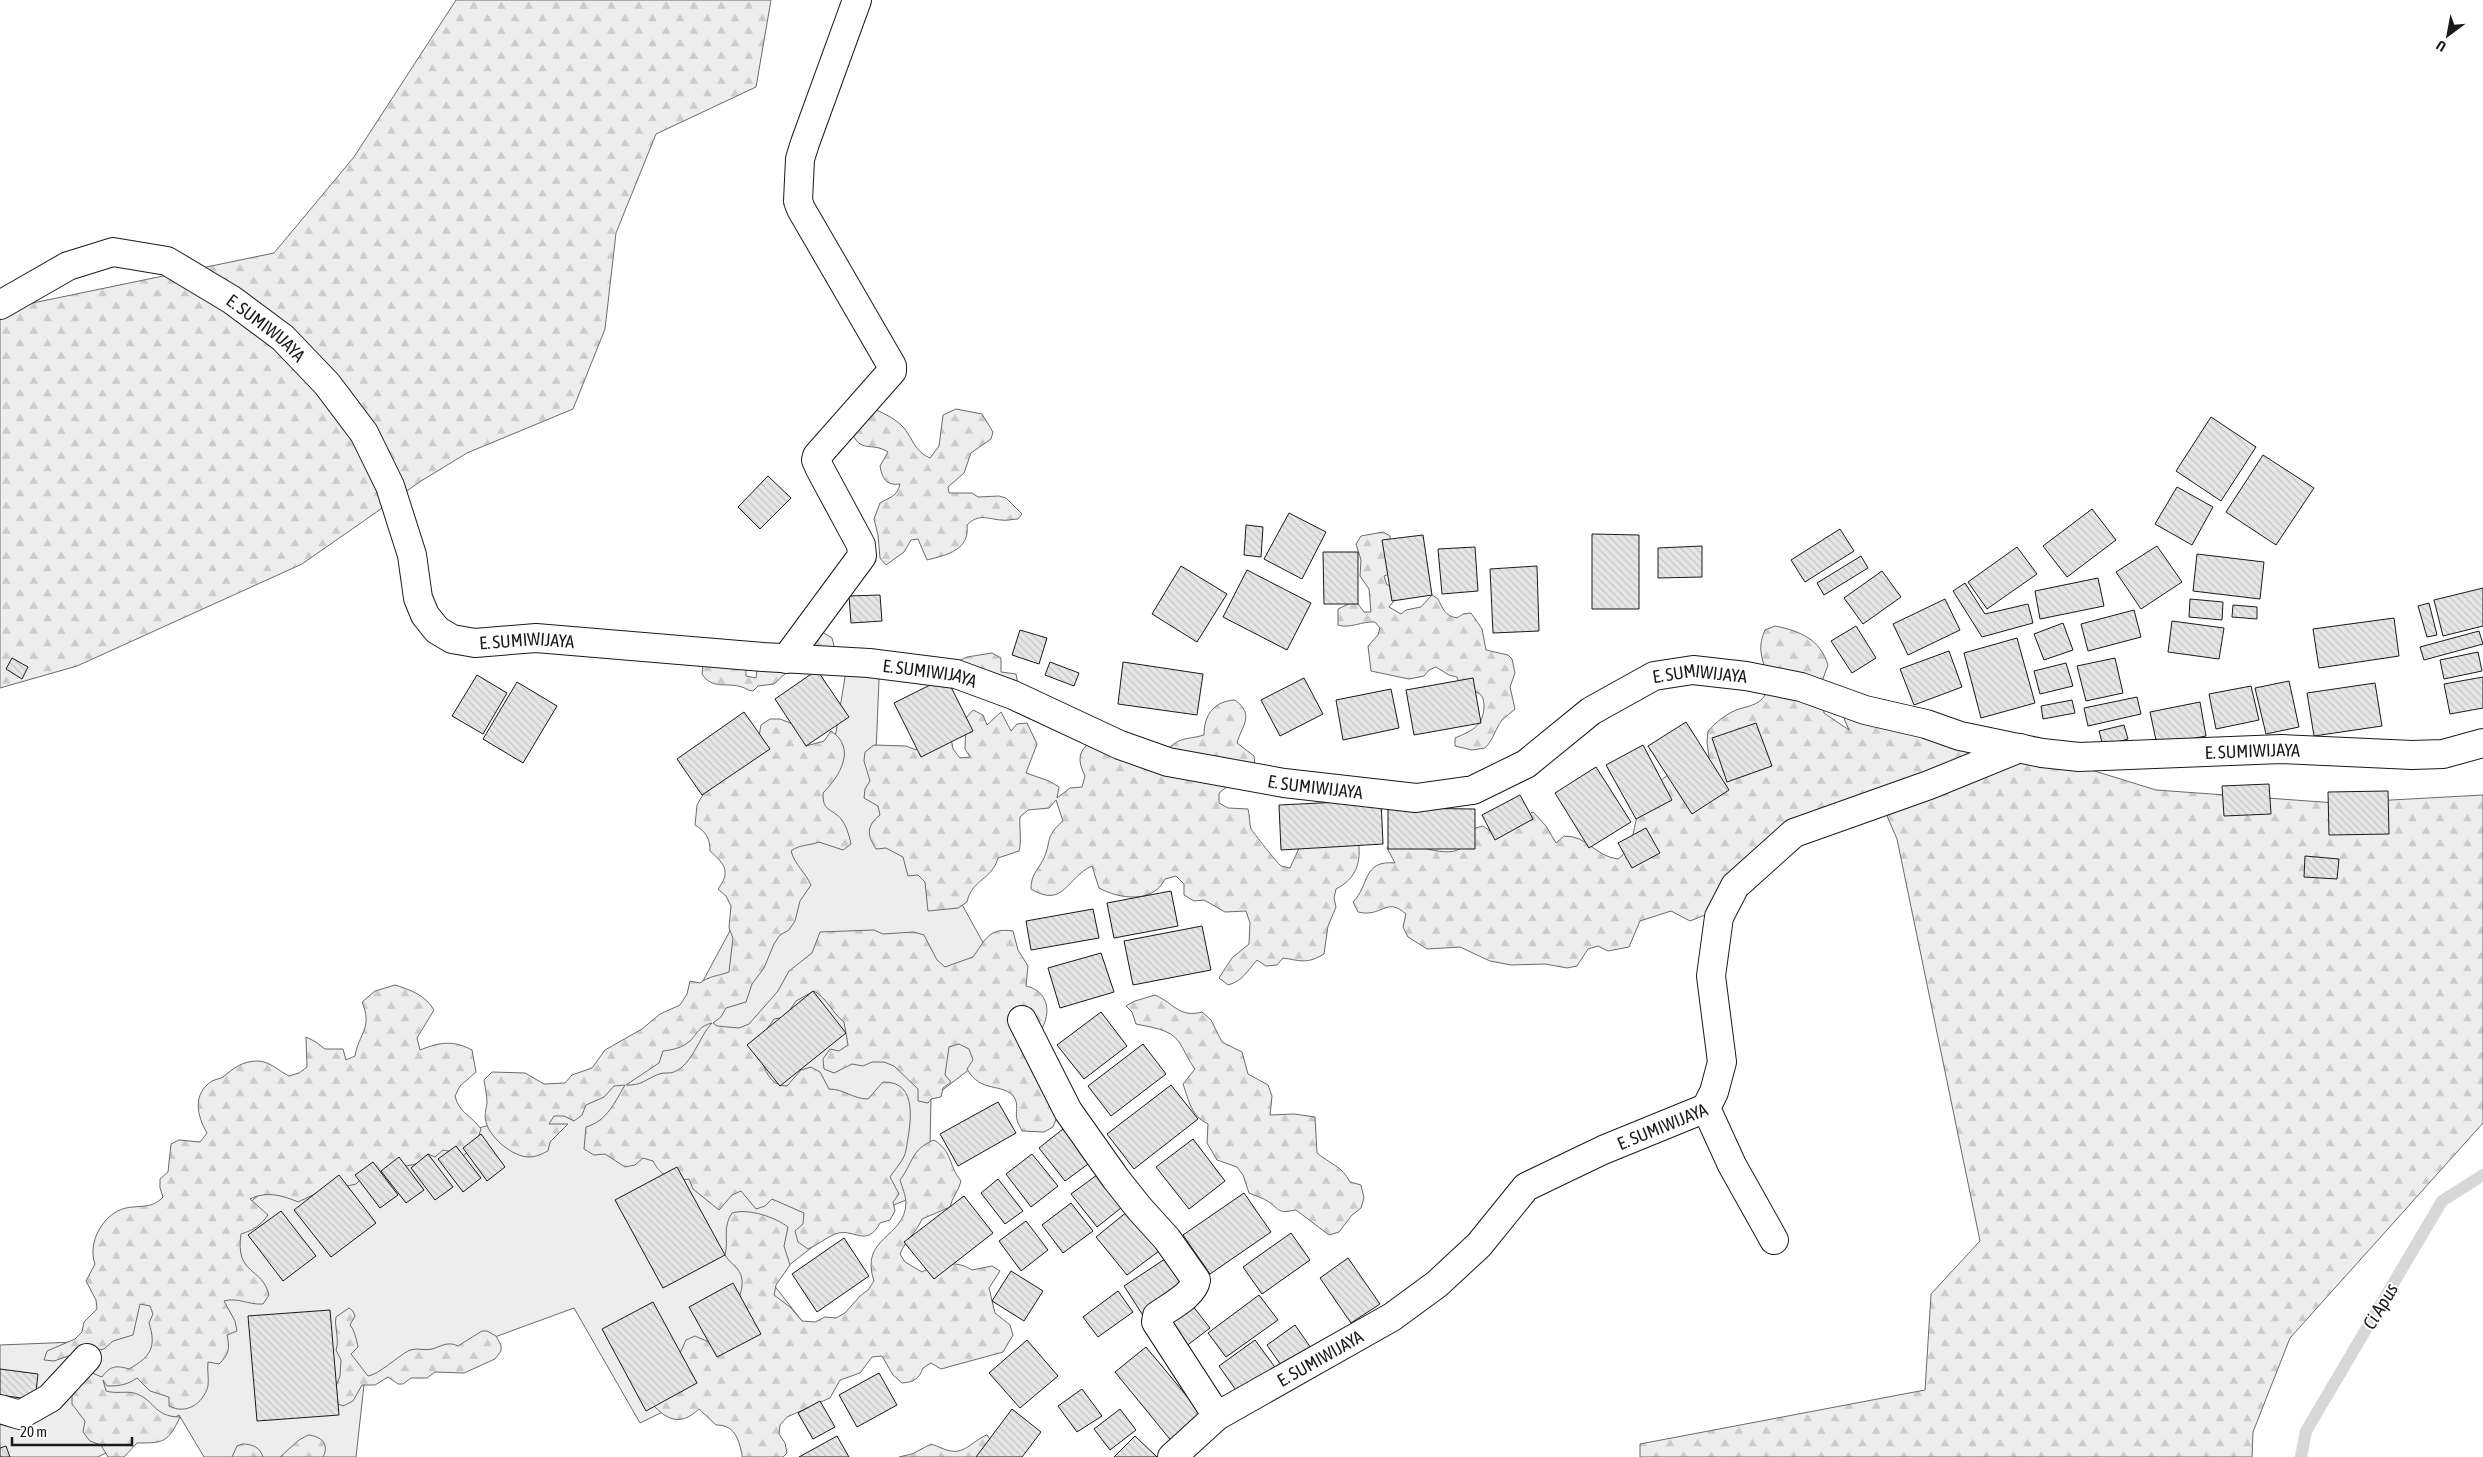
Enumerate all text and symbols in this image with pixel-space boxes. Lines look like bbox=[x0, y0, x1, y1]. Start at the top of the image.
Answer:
north arrow bbox=[2423, 10, 2473, 60]
text: U bbox=[2433, 37, 2449, 55]
street label: E. SUMIWIJAYA bbox=[223, 289, 310, 366]
street label: E. SUMIWIJAYA bbox=[478, 627, 575, 653]
street label: E. SUMIWIJAYA bbox=[882, 654, 980, 691]
street label: E. SUMIWIJAYA bbox=[1651, 659, 1748, 687]
street label: E. SUMIWIJAYA bbox=[2204, 738, 2301, 763]
street label: E. SUMIWIJAYA bbox=[1266, 770, 1364, 802]
street label: E. SUMIWIJAYA bbox=[1614, 1098, 1710, 1154]
water label: Ci Apus bbox=[2358, 1279, 2402, 1333]
street label: E. SUMIWIJAYA bbox=[1273, 1325, 1367, 1390]
scale bar bbox=[12, 1414, 132, 1446]
text: 20 m bbox=[20, 1423, 47, 1440]

